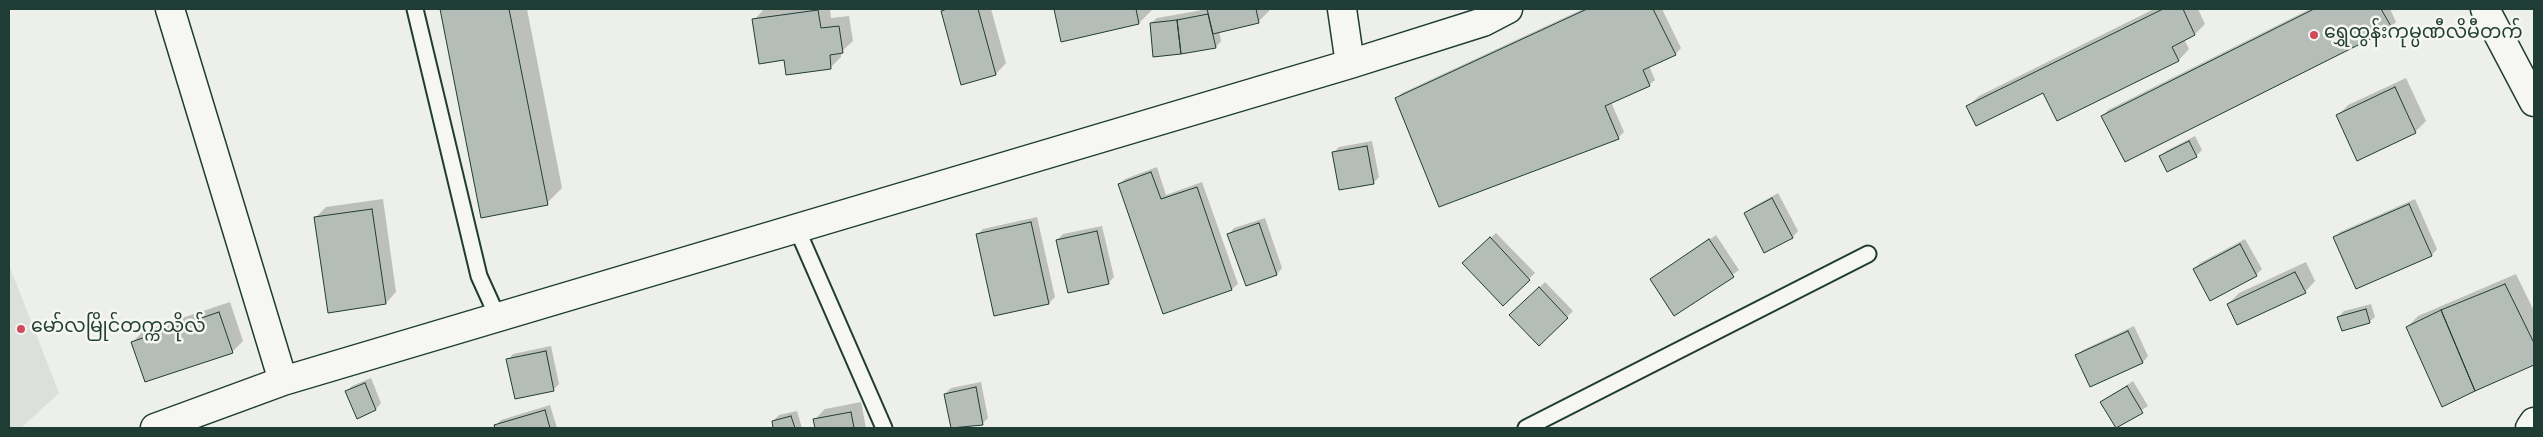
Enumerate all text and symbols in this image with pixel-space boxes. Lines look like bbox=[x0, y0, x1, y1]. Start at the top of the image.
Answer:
place label: ရွှေထွန်းကုမ္ပဏီလိမီတက် bbox=[2324, 24, 2523, 46]
marker: ရွှေထွန်းကုမ္ပဏီလိမီတက် bbox=[2308, 29, 2320, 41]
place label: မော်လမြိုင်တက္ကသိုလ် bbox=[31, 318, 206, 340]
marker: မော်လမြိုင်တက္ကသိုလ် bbox=[15, 323, 27, 335]

